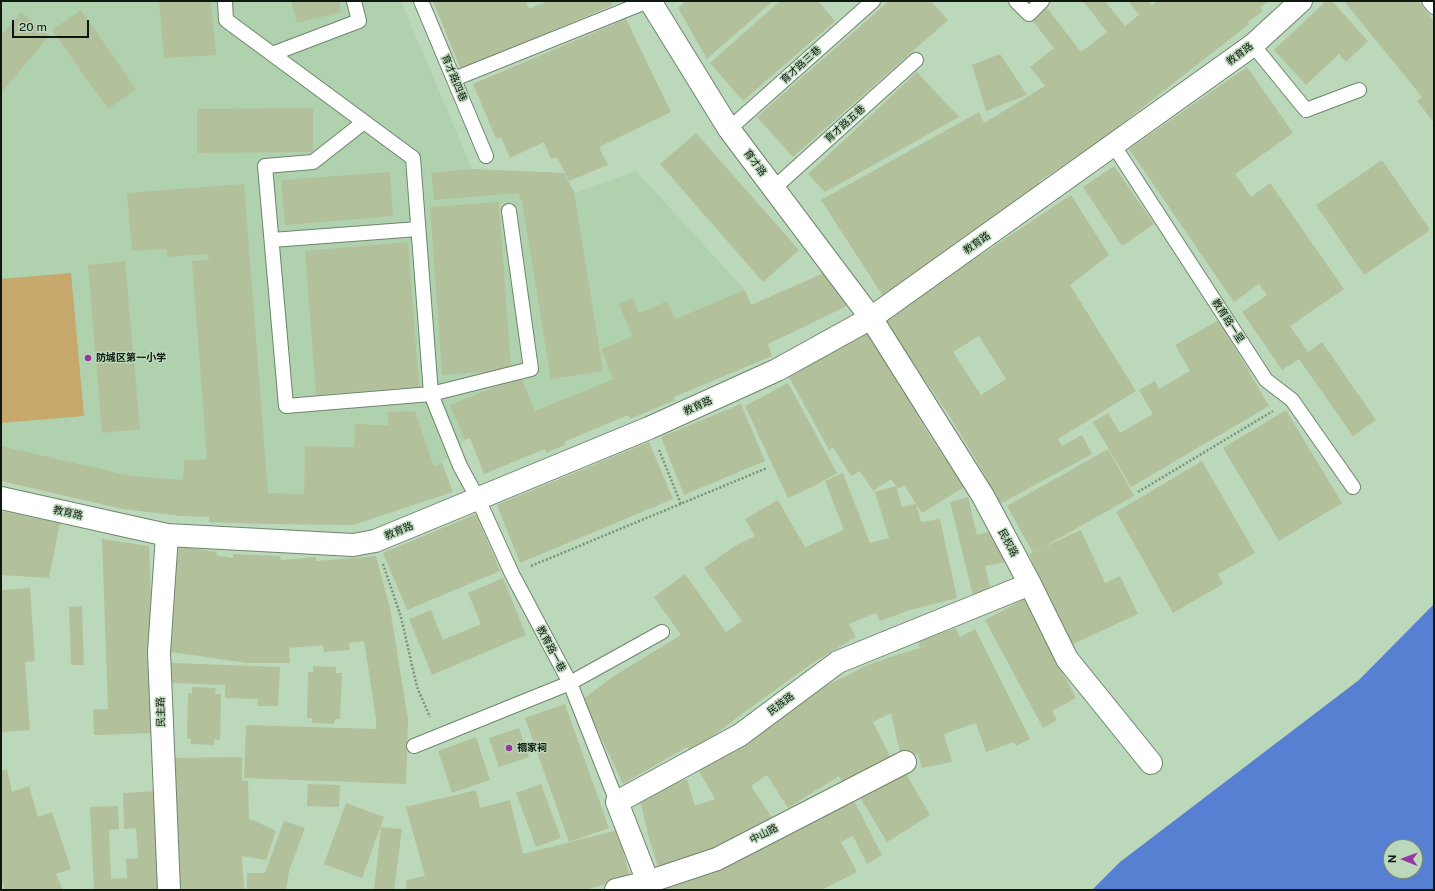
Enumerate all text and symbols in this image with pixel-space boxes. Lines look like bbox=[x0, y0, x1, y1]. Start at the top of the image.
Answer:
scale bar bbox=[14, 12, 91, 38]
text: 20 m bbox=[19, 20, 47, 34]
street label: 教育路 bbox=[1224, 40, 1256, 68]
street label: 育才路三巷 bbox=[778, 44, 824, 86]
street label: 育才路四巷 bbox=[439, 53, 469, 103]
street label: 育才路五巷 bbox=[822, 103, 868, 145]
street label: 育才路 bbox=[741, 147, 769, 179]
street label: 教育路 bbox=[961, 229, 993, 257]
street label: 教育路一里 bbox=[1209, 297, 1247, 345]
place label: 防城区第一小学 bbox=[96, 352, 166, 364]
marker: 防城区第一小学 bbox=[83, 353, 93, 363]
street label: 教育路 bbox=[682, 394, 714, 418]
street label: 教育路 bbox=[52, 504, 84, 522]
street label: 教育路 bbox=[383, 520, 415, 542]
street label: 民权路 bbox=[996, 527, 1020, 559]
street label: 教育路一巷 bbox=[534, 624, 568, 674]
street label: 民族路 bbox=[765, 690, 797, 718]
street label: 民主路 bbox=[154, 697, 168, 727]
place label: 禤家祠 bbox=[517, 742, 547, 754]
marker: 禤家祠 bbox=[504, 743, 514, 753]
street label: 中山路 bbox=[748, 822, 780, 846]
north arrow bbox=[1383, 839, 1423, 879]
text: N bbox=[1386, 854, 1398, 863]

